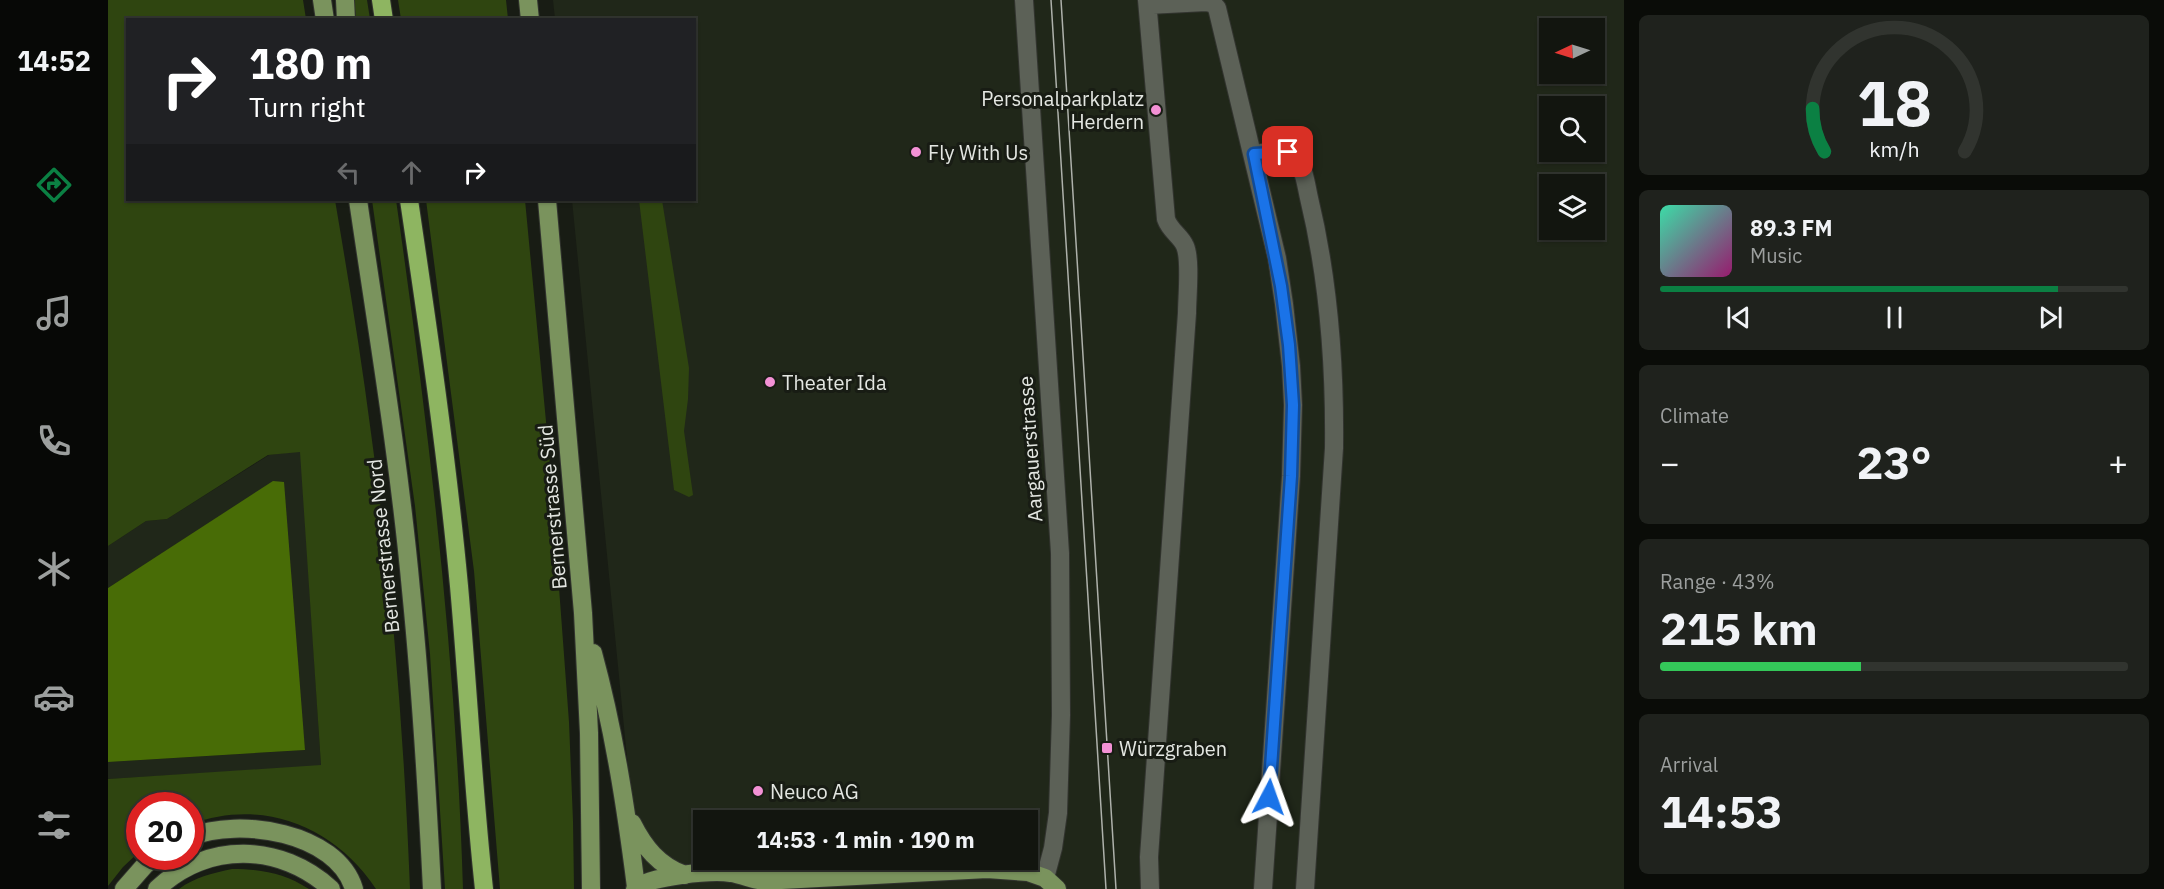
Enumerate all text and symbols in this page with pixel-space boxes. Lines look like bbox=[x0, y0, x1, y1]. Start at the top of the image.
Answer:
north arrow bbox=[1539, 18, 1605, 84]
map controls bbox=[1539, 18, 1605, 240]
text: 180 m bbox=[249, 36, 372, 91]
icon: right bbox=[150, 42, 228, 120]
text: 14:52 bbox=[17, 43, 91, 78]
text: 18 bbox=[1857, 62, 1931, 143]
place label: Personalparkplatz Herdern bbox=[981, 85, 1144, 135]
text: Turn right bbox=[249, 89, 366, 124]
button: search bbox=[1539, 96, 1605, 162]
marker: Personalparkplatz Herdern bbox=[1149, 103, 1163, 117]
pin bbox=[1262, 126, 1313, 177]
icon: arrive bbox=[1271, 135, 1304, 168]
text: km/h bbox=[1869, 135, 1919, 163]
place label: Fly With Us bbox=[928, 139, 1028, 166]
marker: Fly With Us bbox=[909, 145, 923, 159]
icon: left bbox=[332, 156, 365, 189]
icon: ahead bbox=[395, 156, 428, 189]
icon: right bbox=[458, 156, 491, 189]
icon: directions bbox=[33, 164, 75, 206]
button: layers bbox=[1539, 174, 1605, 240]
text: 89.3 FM bbox=[1750, 213, 1833, 242]
text: Music bbox=[1750, 242, 1802, 269]
icon: music bbox=[33, 292, 75, 334]
icon: previous bbox=[1722, 301, 1755, 334]
icon: pause bbox=[1878, 301, 1911, 334]
icon: next bbox=[2034, 301, 2067, 334]
place label: Theater Ida bbox=[782, 369, 887, 396]
marker: Theater Ida bbox=[763, 375, 777, 389]
street label: Aargauerstrasse bbox=[1011, 375, 1049, 523]
text: Climate bbox=[1660, 402, 1729, 429]
icon: phone bbox=[33, 420, 75, 462]
street label: Bernerstrasse Süd bbox=[531, 424, 573, 590]
text: 23° bbox=[1856, 433, 1932, 491]
text: − bbox=[1660, 441, 1680, 484]
text: + bbox=[2108, 441, 2128, 484]
street label: Bernerstrasse Nord bbox=[360, 458, 406, 634]
icon: climate bbox=[33, 548, 75, 590]
text: Range · 43% bbox=[1660, 568, 1775, 595]
text: 215 km bbox=[1660, 599, 1818, 657]
icon: car bbox=[33, 676, 75, 718]
place label: Würzgraben bbox=[1119, 735, 1227, 762]
marker: Würzgraben bbox=[1100, 741, 1114, 755]
text: Arrival bbox=[1660, 751, 1718, 778]
position arrow bbox=[1237, 765, 1301, 829]
place label: Neuco AG bbox=[770, 778, 859, 805]
text: 14:53 bbox=[1660, 782, 1783, 840]
marker: Neuco AG bbox=[751, 784, 765, 798]
speed limit sign: 20 bbox=[126, 792, 204, 870]
icon: filters bbox=[33, 804, 75, 846]
text: 14:53 · 1 min · 190 m bbox=[756, 825, 975, 854]

